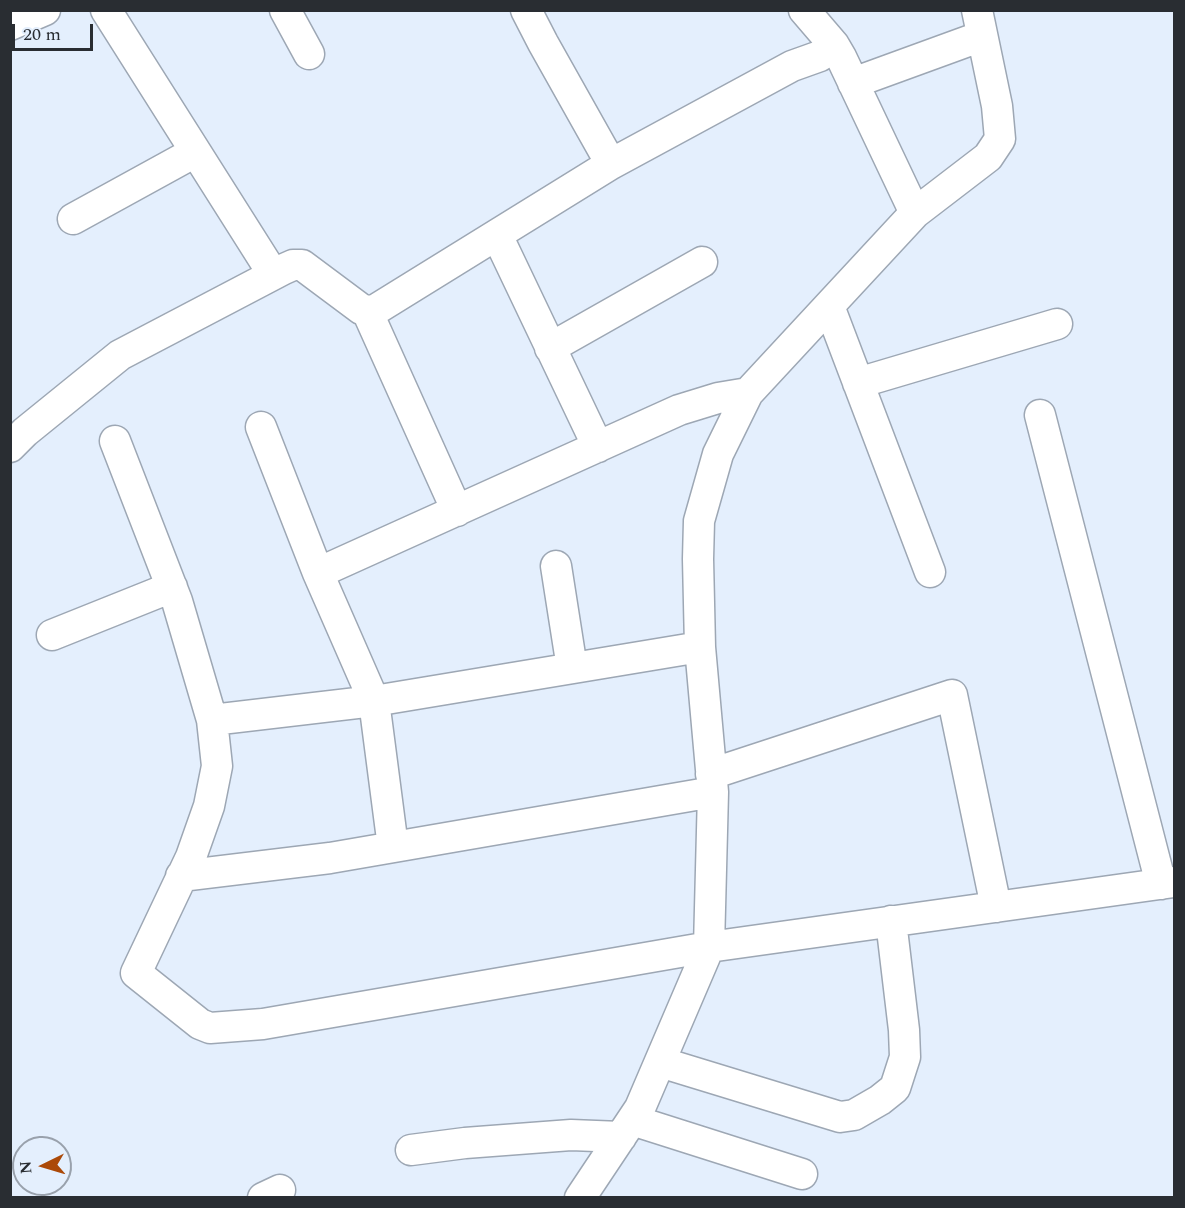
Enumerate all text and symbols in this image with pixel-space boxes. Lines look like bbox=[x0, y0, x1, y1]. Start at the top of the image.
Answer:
scale bar bbox=[15, 12, 96, 50]
text: 20 m bbox=[23, 21, 61, 48]
north arrow bbox=[12, 1136, 72, 1196]
text: N bbox=[14, 1160, 39, 1175]

